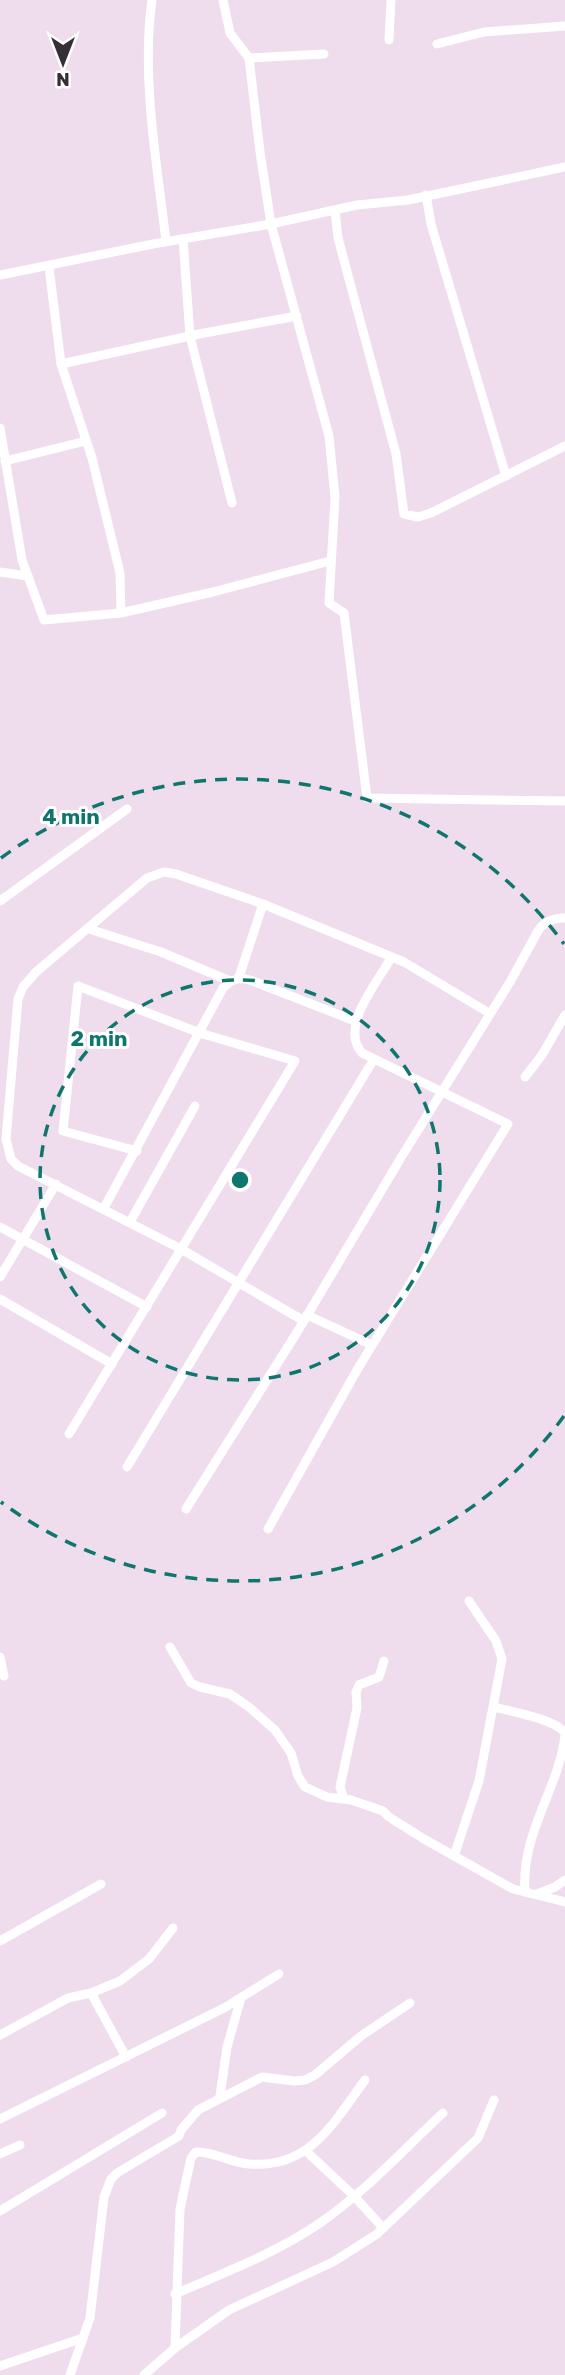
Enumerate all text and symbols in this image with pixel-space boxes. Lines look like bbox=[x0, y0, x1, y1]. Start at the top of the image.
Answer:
north arrow bbox=[28, 28, 98, 98]
text: N bbox=[56, 68, 70, 91]
text: 4 min bbox=[42, 804, 100, 829]
text: 2 min bbox=[71, 1026, 127, 1051]
centre of rings bbox=[228, 1168, 252, 1192]

